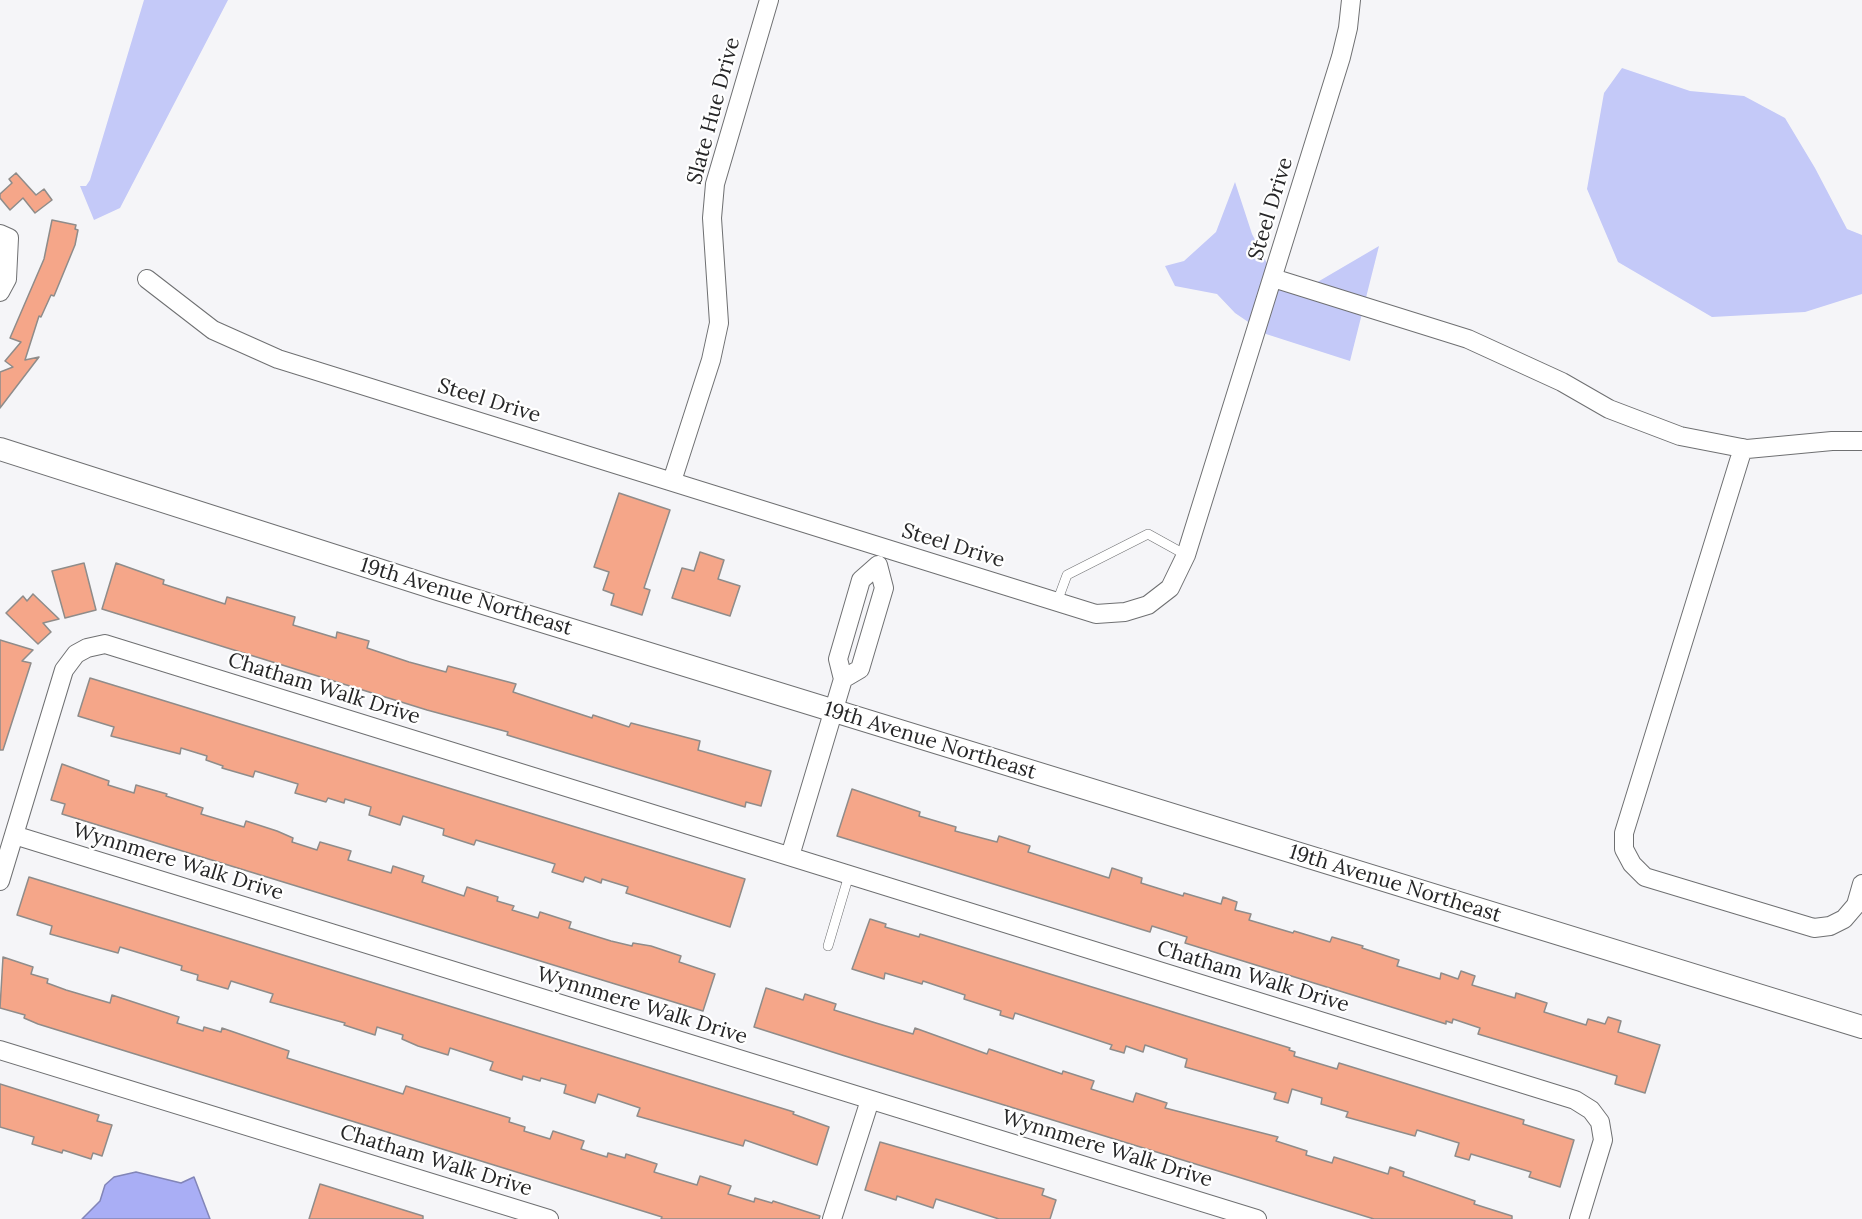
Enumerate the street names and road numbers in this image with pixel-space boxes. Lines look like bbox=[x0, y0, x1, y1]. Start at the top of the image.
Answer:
street label: Slate Hue Drive bbox=[682, 35, 746, 187]
street label: Steel Drive bbox=[1243, 154, 1299, 264]
street label: Steel Drive bbox=[434, 373, 544, 429]
street label: Steel Drive bbox=[898, 518, 1008, 574]
street label: 19th Avenue Northeast bbox=[357, 553, 575, 641]
street label: Chatham Walk Drive bbox=[225, 648, 423, 730]
street label: 19th Avenue Northeast bbox=[821, 697, 1039, 785]
street label: Wynnmere Walk Drive bbox=[70, 818, 286, 906]
street label: 19th Avenue Northeast bbox=[1286, 840, 1504, 928]
street label: Chatham Walk Drive bbox=[1154, 936, 1352, 1018]
street label: Wynnmere Walk Drive bbox=[534, 962, 750, 1050]
street label: Wynnmere Walk Drive bbox=[999, 1105, 1215, 1193]
street label: Chatham Walk Drive bbox=[337, 1120, 535, 1202]

